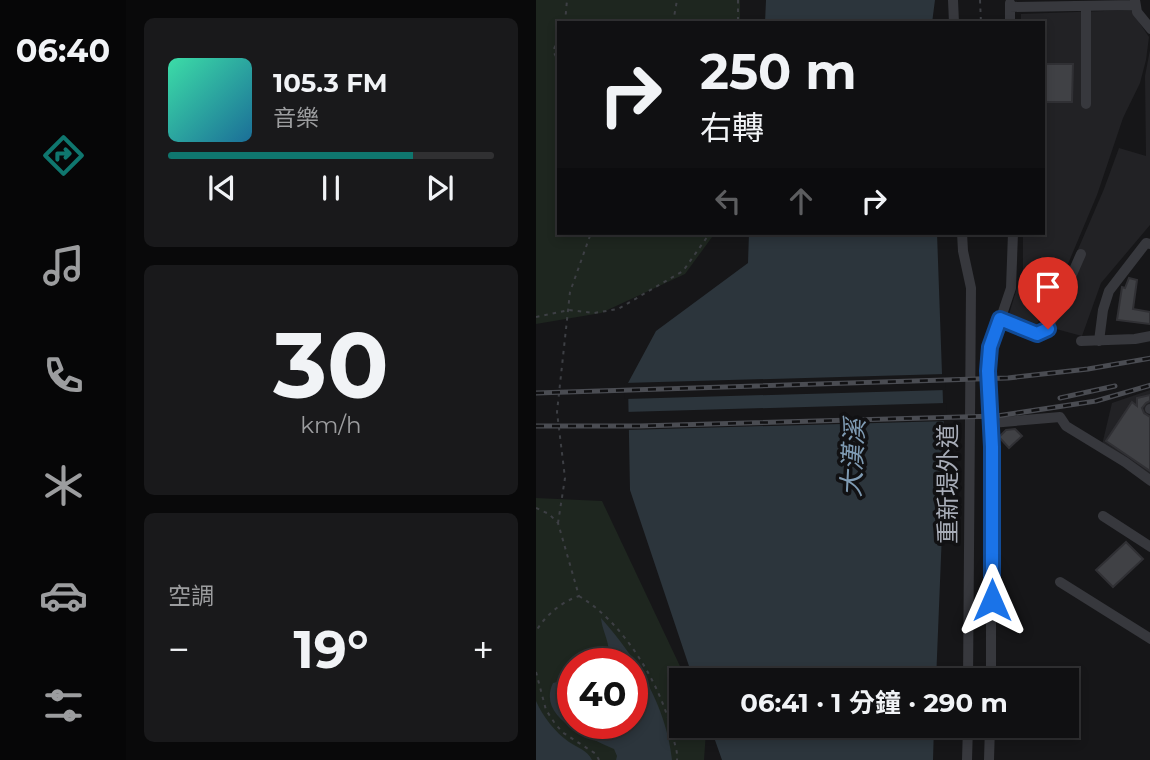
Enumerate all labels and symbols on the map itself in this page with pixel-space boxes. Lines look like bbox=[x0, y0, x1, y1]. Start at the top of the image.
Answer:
pin bbox=[1018, 257, 1078, 329]
water label: 大漢溪 bbox=[835, 414, 871, 498]
street label: 重新堤外道 bbox=[933, 424, 962, 544]
position arrow bbox=[955, 563, 1029, 637]
speed limit sign: 40 bbox=[557, 648, 648, 739]

